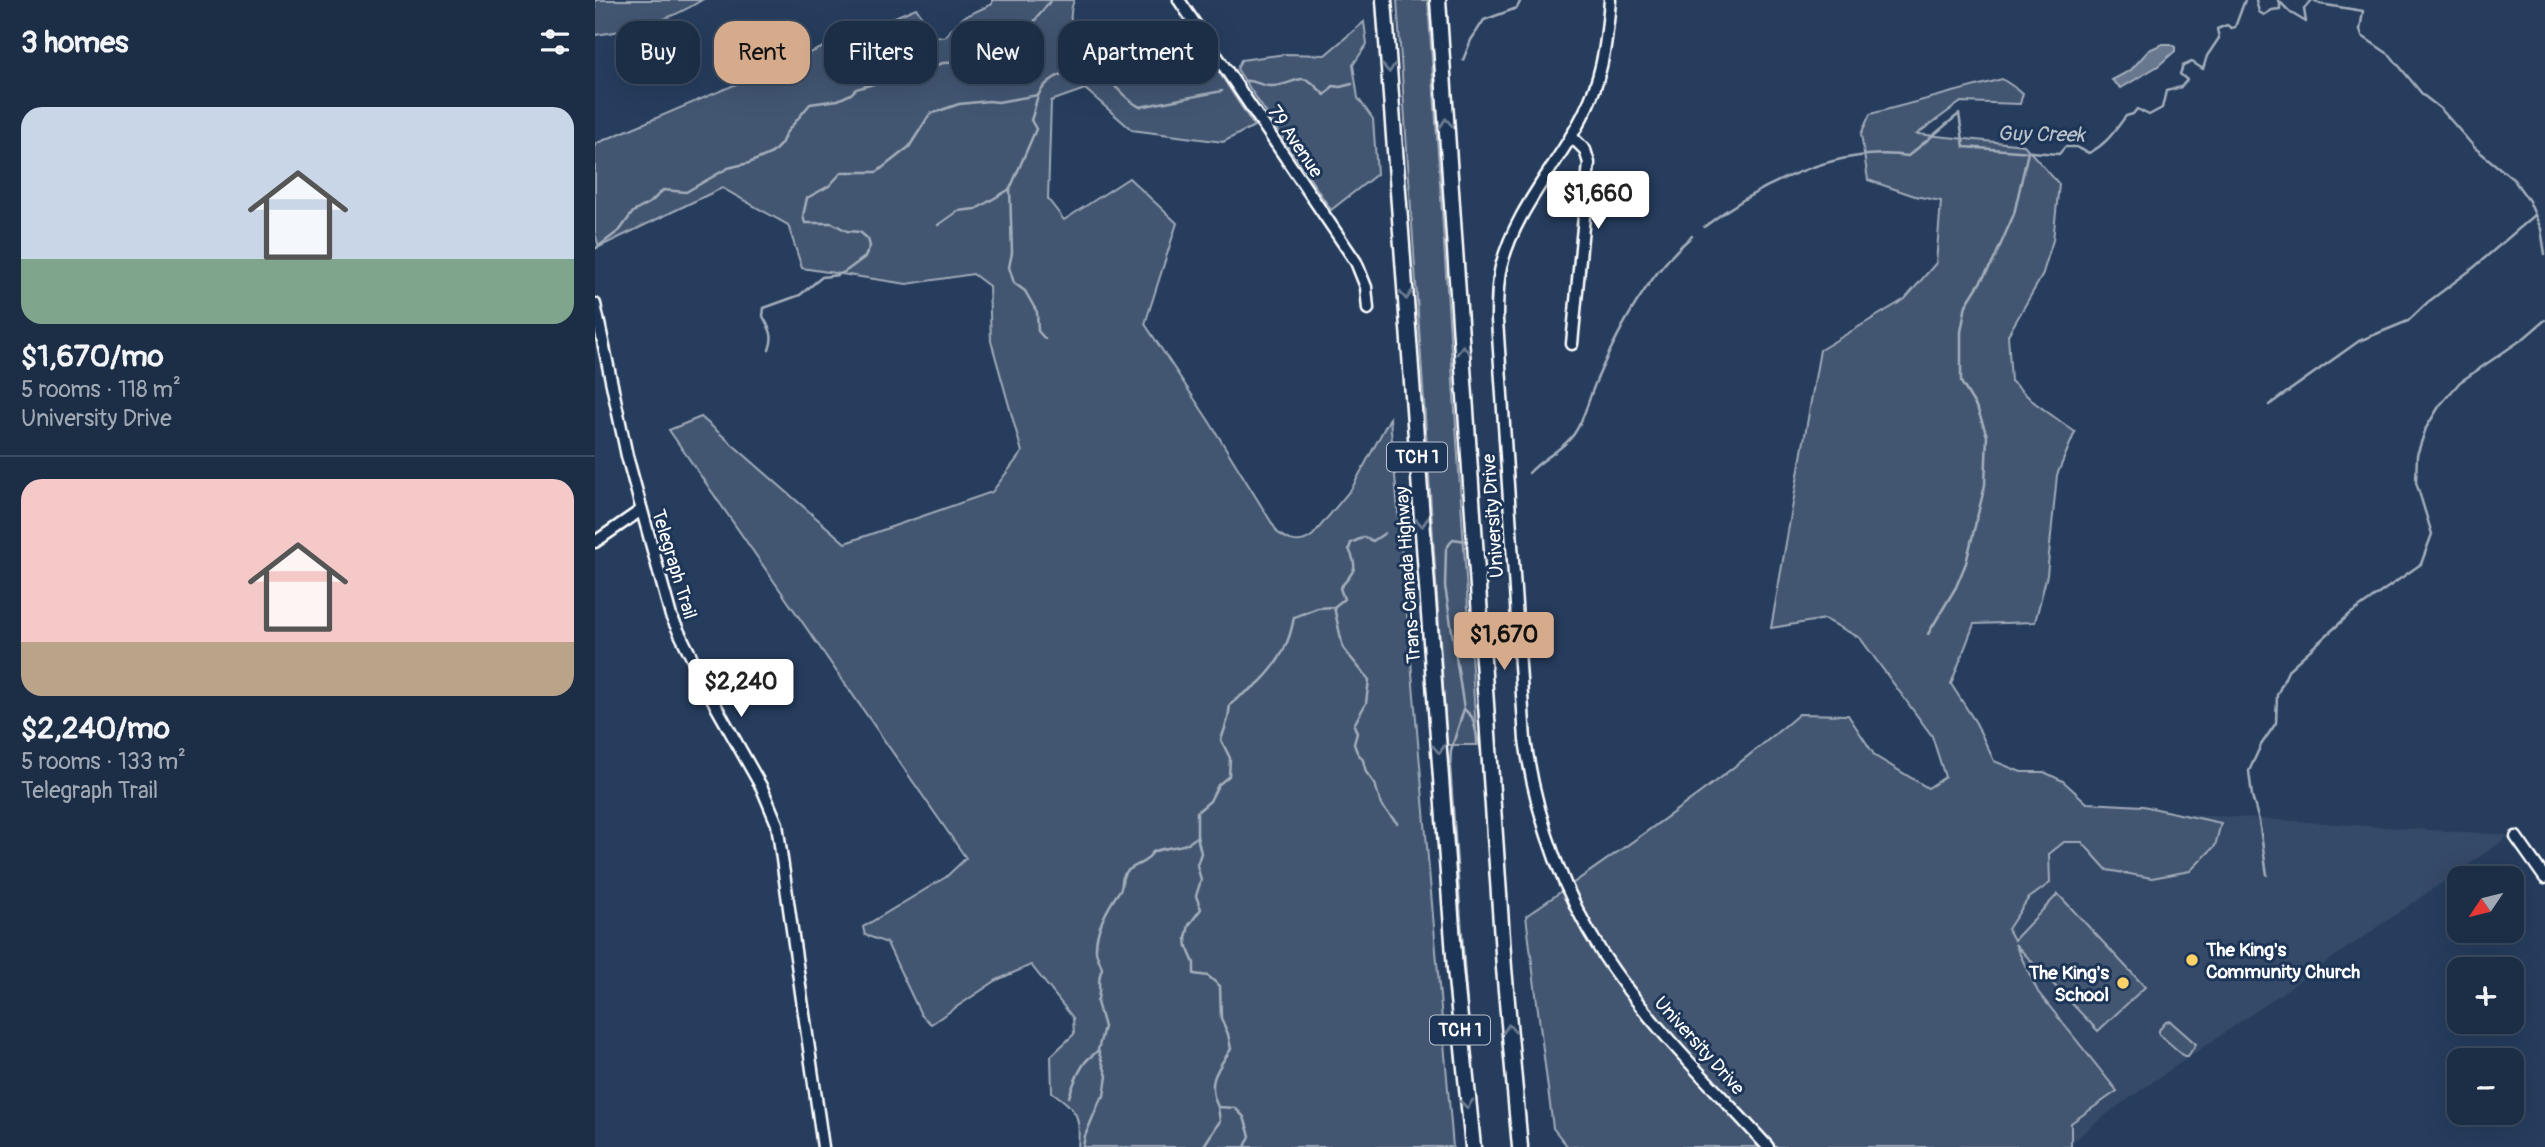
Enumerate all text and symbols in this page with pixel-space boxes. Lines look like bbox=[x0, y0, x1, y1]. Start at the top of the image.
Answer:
chip: Buy bbox=[616, 21, 700, 84]
chip: Rent bbox=[714, 21, 810, 84]
chip: Filters bbox=[824, 21, 937, 84]
chip: New bbox=[951, 21, 1044, 84]
chip: Apartment bbox=[1058, 21, 1218, 84]
icon: filters bbox=[536, 23, 574, 61]
text: 3 homes bbox=[21, 24, 128, 61]
one-way arrow bbox=[1381, 63, 1396, 74]
street label: 79 Avenue bbox=[1262, 101, 1328, 183]
one-way arrow bbox=[1439, 117, 1454, 128]
water label: Guy Creek bbox=[1997, 120, 2087, 149]
icon: home bbox=[235, 152, 361, 278]
pin: $1,660 bbox=[1541, 172, 1655, 231]
text: $1,660 bbox=[1563, 179, 1633, 208]
one-way arrow bbox=[1398, 290, 1413, 301]
text: $1,670/mo bbox=[21, 338, 164, 375]
one-way arrow bbox=[1455, 344, 1470, 355]
text: 5 rooms · 118 m² bbox=[21, 375, 181, 404]
text: University Drive bbox=[21, 404, 172, 433]
road number: TCH 1 bbox=[1387, 443, 1447, 472]
street label: University Drive bbox=[1477, 452, 1509, 579]
street label: Trans-Canada Highway bbox=[1390, 485, 1426, 664]
street label: Telegraph Trail bbox=[646, 507, 702, 622]
one-way arrow bbox=[1414, 517, 1429, 528]
icon: home bbox=[235, 524, 361, 650]
pin: $1,670 bbox=[1447, 612, 1561, 672]
text: $1,670 bbox=[1470, 620, 1538, 649]
pin: $2,240 bbox=[684, 660, 798, 719]
text: $2,240 bbox=[704, 667, 778, 696]
text: $2,240/mo bbox=[21, 710, 170, 747]
one-way arrow bbox=[1431, 744, 1446, 755]
text: 5 rooms · 133 m² bbox=[21, 747, 186, 776]
text: Telegraph Trail bbox=[21, 776, 158, 805]
north arrow bbox=[2447, 866, 2523, 943]
map controls bbox=[2447, 866, 2524, 1125]
place label: The King's Community Church bbox=[2205, 938, 2360, 984]
marker: The King's Community Church bbox=[2184, 952, 2200, 968]
button: + bbox=[2447, 957, 2524, 1034]
place label: The King's School bbox=[2028, 961, 2109, 1007]
marker: The King's School bbox=[2115, 975, 2131, 991]
street label: University Drive bbox=[1649, 991, 1750, 1100]
road number: TCH 1 bbox=[1430, 1015, 1490, 1044]
one-way arrow bbox=[1502, 1023, 1517, 1034]
button: − bbox=[2447, 1048, 2524, 1125]
one-way arrow bbox=[1460, 1098, 1475, 1109]

